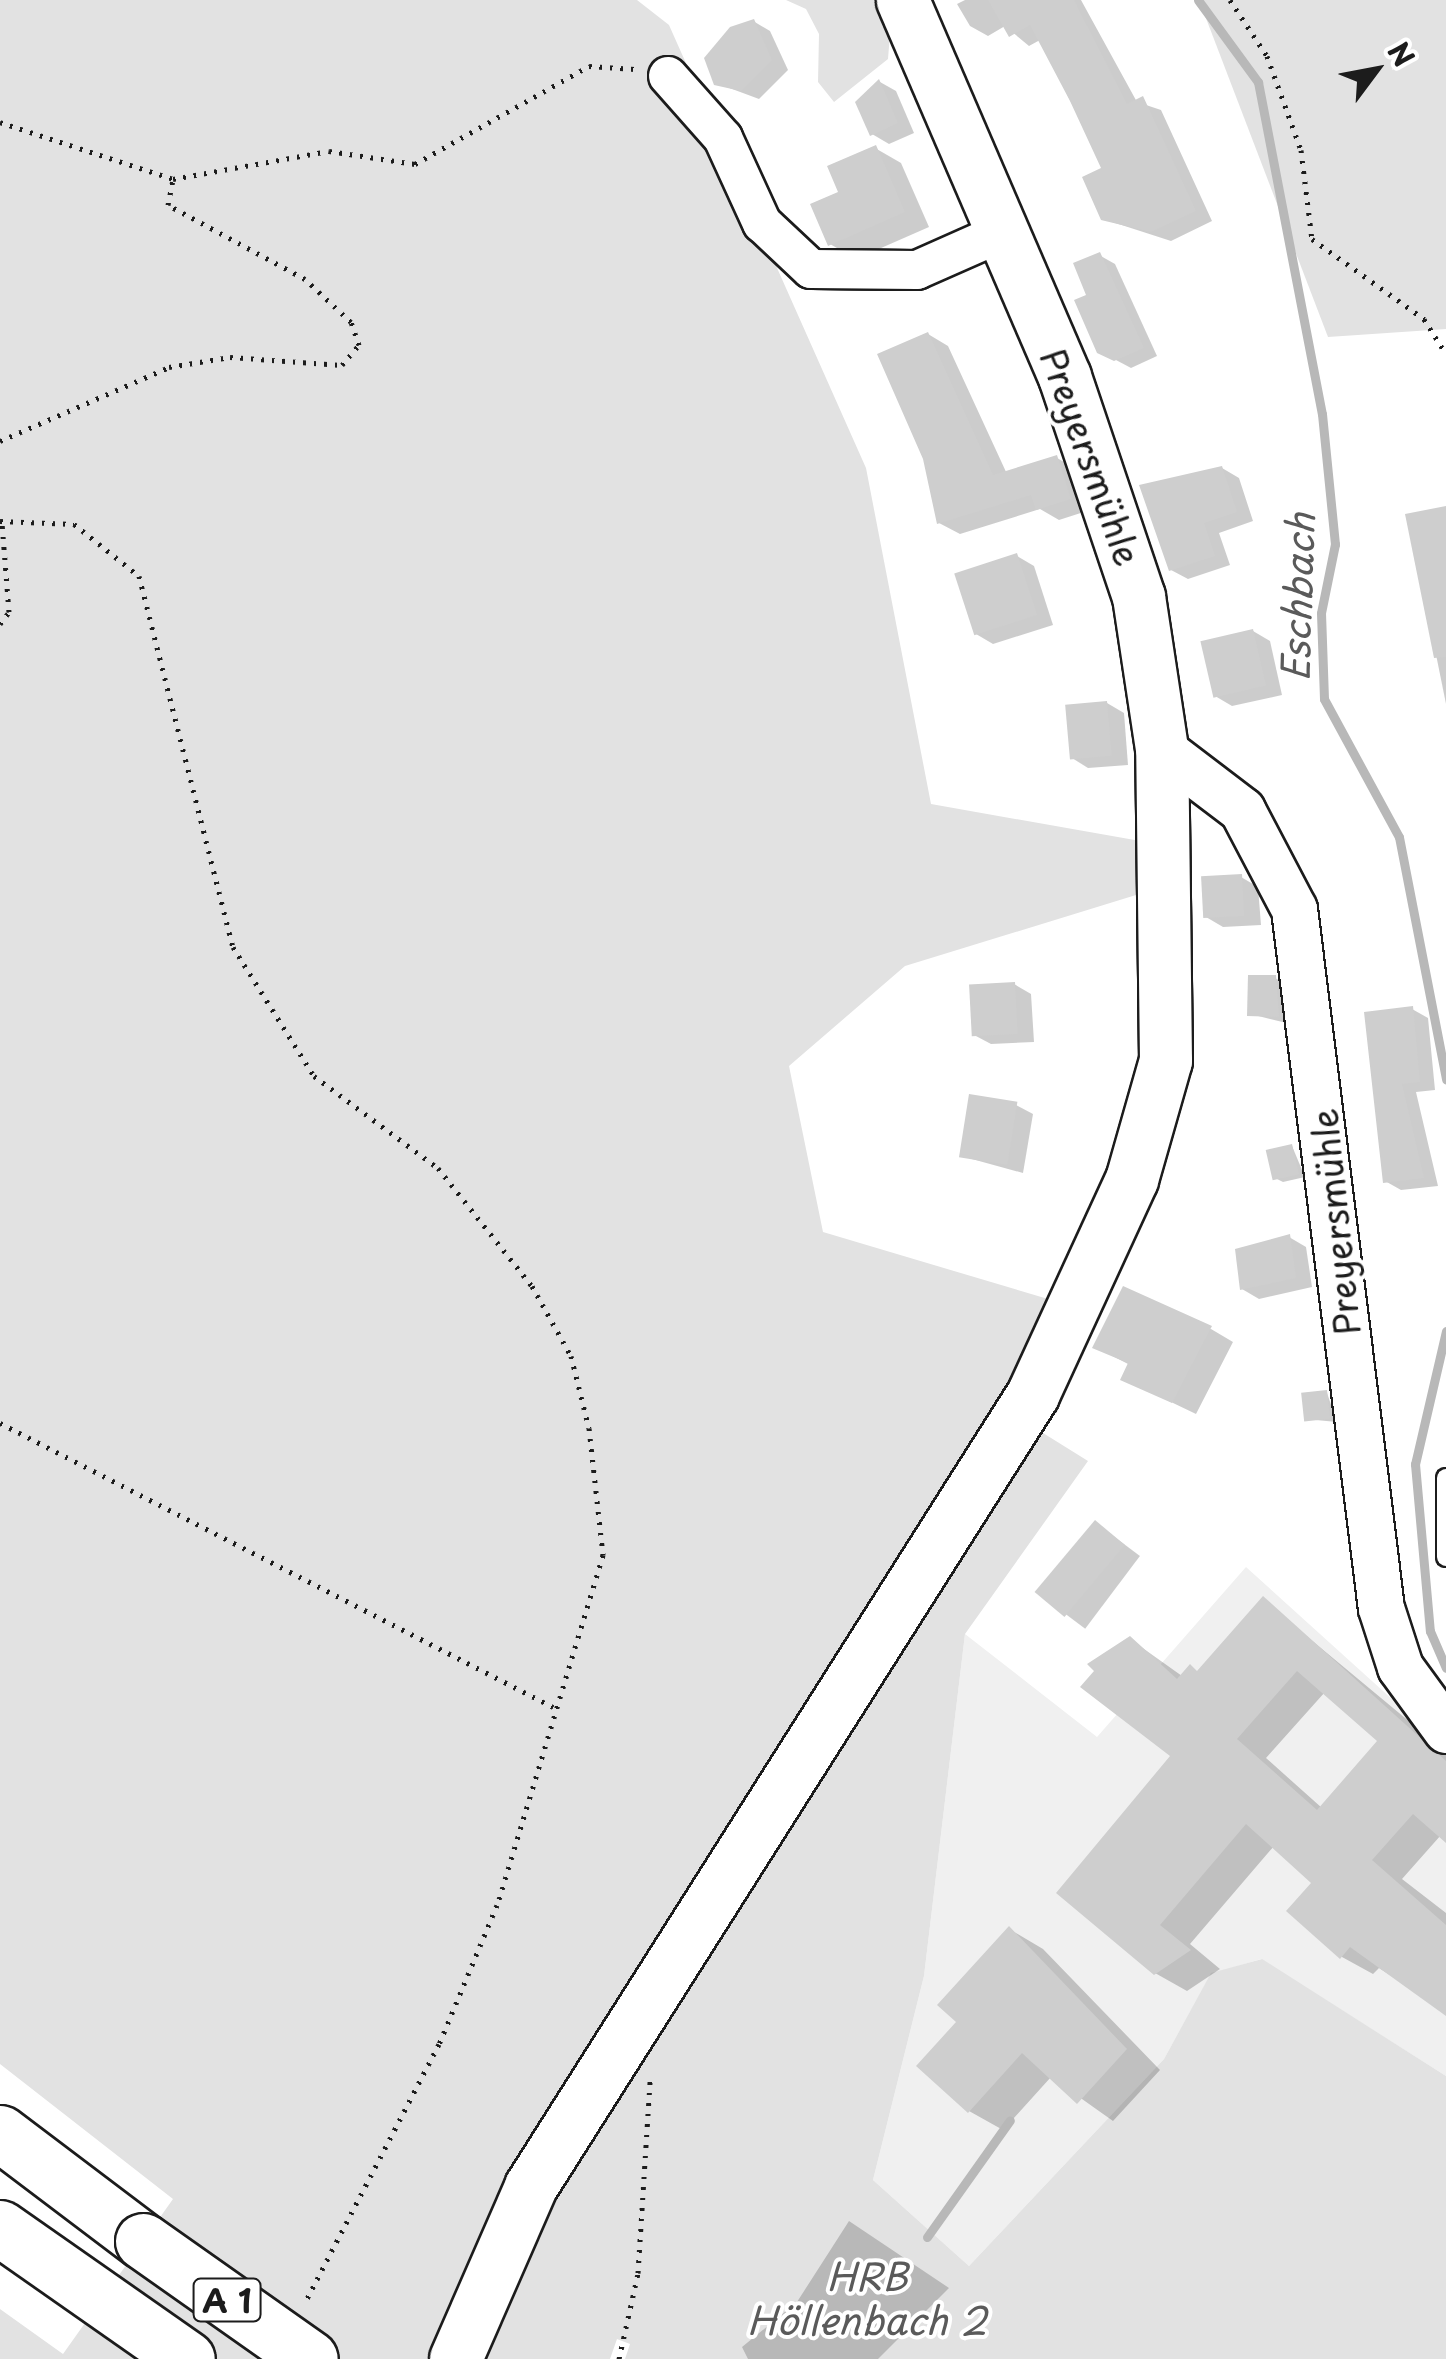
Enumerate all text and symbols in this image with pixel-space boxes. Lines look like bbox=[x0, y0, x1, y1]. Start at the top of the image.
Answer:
north arrow bbox=[1326, 20, 1426, 120]
text: N bbox=[1378, 33, 1426, 75]
street label: Preyersmühle bbox=[1032, 343, 1150, 571]
water label: Eschbach bbox=[1271, 512, 1323, 682]
street label: Preyersmühle bbox=[1302, 1107, 1368, 1337]
water label: HRB Höllenbach 2 bbox=[746, 2253, 988, 2342]
road number: A 1 bbox=[190, 2273, 264, 2327]

